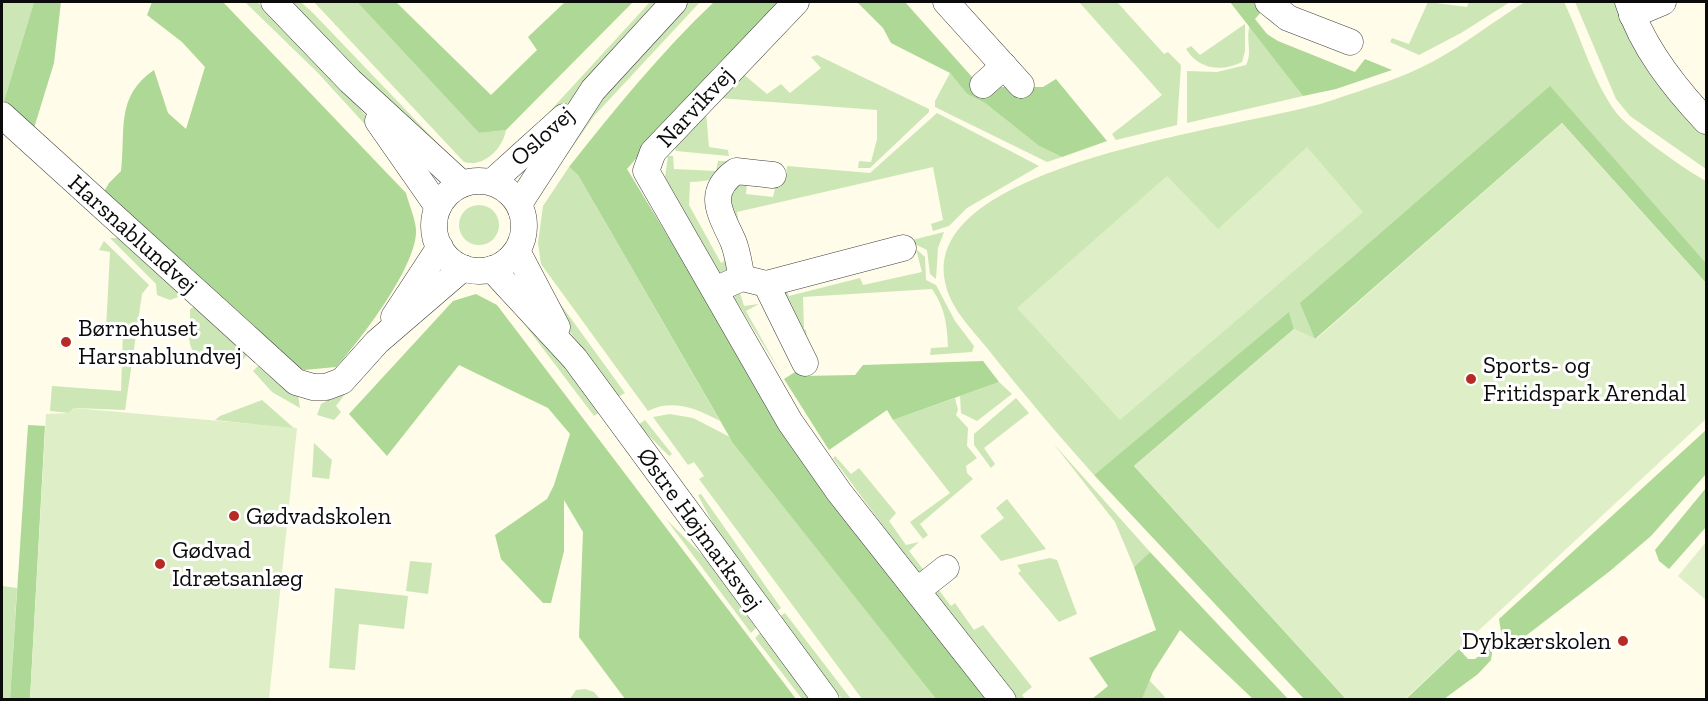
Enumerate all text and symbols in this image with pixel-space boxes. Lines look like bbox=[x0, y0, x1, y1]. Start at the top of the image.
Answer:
street label: Narvikvej bbox=[650, 60, 739, 153]
street label: Oslovej bbox=[504, 100, 579, 172]
street label: Harsnablundvej bbox=[63, 168, 204, 299]
place label: Børnehuset Harsnablundvej bbox=[78, 313, 242, 370]
marker: Børnehuset Harsnablundvej bbox=[59, 335, 73, 349]
place label: Sports- og Fritidspark Arendal bbox=[1483, 350, 1686, 407]
marker: Sports- og Fritidspark Arendal bbox=[1464, 372, 1478, 386]
street label: Østre Højmarksvej bbox=[632, 442, 769, 616]
place label: Gødvadskolen bbox=[246, 501, 391, 530]
marker: Gødvadskolen bbox=[227, 509, 241, 523]
place label: Gødvad Idrætsanlæg bbox=[172, 535, 303, 592]
marker: Gødvad Idrætsanlæg bbox=[153, 557, 167, 571]
place label: Dybkærskolen bbox=[1462, 626, 1611, 655]
marker: Dybkærskolen bbox=[1616, 634, 1630, 648]

